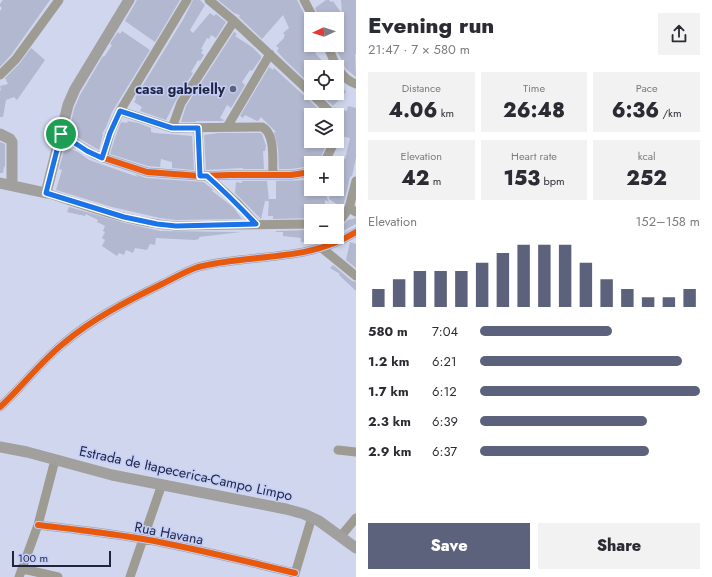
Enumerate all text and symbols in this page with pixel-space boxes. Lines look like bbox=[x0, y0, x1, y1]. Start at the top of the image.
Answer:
text: Evening run bbox=[368, 9, 494, 41]
north arrow bbox=[304, 12, 344, 52]
map controls bbox=[304, 12, 344, 244]
button: share bbox=[658, 13, 700, 55]
text: 21:47 · 7 × 580 m bbox=[368, 40, 470, 59]
button: locate bbox=[304, 60, 344, 100]
place label: casa gabrielly bbox=[135, 79, 226, 99]
text: Distance bbox=[402, 80, 441, 96]
text: Time bbox=[523, 80, 545, 96]
text: Pace bbox=[636, 80, 658, 96]
marker: casa gabrielly bbox=[228, 84, 238, 94]
text: 4.06 bbox=[389, 96, 437, 125]
text: 26:48 bbox=[503, 96, 565, 125]
text: 6:36 bbox=[612, 96, 659, 125]
text: km bbox=[437, 105, 454, 121]
text: /km bbox=[659, 105, 682, 121]
button: layers bbox=[304, 108, 344, 148]
pin bbox=[44, 117, 78, 151]
icon: arrive bbox=[50, 123, 72, 145]
text: Elevation bbox=[401, 148, 442, 164]
text: Heart rate bbox=[511, 148, 557, 164]
text: kcal bbox=[638, 148, 656, 164]
button: + bbox=[304, 156, 344, 196]
text: 42 bbox=[401, 164, 430, 193]
text: 153 bbox=[503, 164, 540, 193]
text: 252 bbox=[626, 164, 667, 193]
text: m bbox=[430, 173, 441, 189]
text: bpm bbox=[540, 173, 565, 189]
button: − bbox=[304, 204, 344, 244]
text: Elevation bbox=[368, 212, 417, 231]
text: 152–158 m bbox=[635, 212, 700, 231]
text: 580 m bbox=[368, 322, 408, 341]
text: 7:04 bbox=[432, 322, 458, 341]
text: 1.2 km bbox=[368, 352, 409, 371]
text: 6:21 bbox=[432, 352, 457, 371]
text: 1.7 km bbox=[368, 382, 409, 401]
text: 6:12 bbox=[432, 382, 457, 401]
text: 2.3 km bbox=[368, 412, 411, 431]
text: 6:39 bbox=[432, 412, 458, 431]
street label: Estrada de Itapecerica-Campo Limpo bbox=[78, 441, 295, 505]
text: 2.9 km bbox=[368, 442, 411, 461]
text: 6:37 bbox=[432, 442, 457, 461]
street label: Rua Havana bbox=[133, 517, 205, 549]
button: Save bbox=[368, 523, 530, 569]
button: Share bbox=[538, 523, 700, 569]
scale bar bbox=[12, 549, 111, 568]
text: 100 m bbox=[18, 550, 48, 566]

